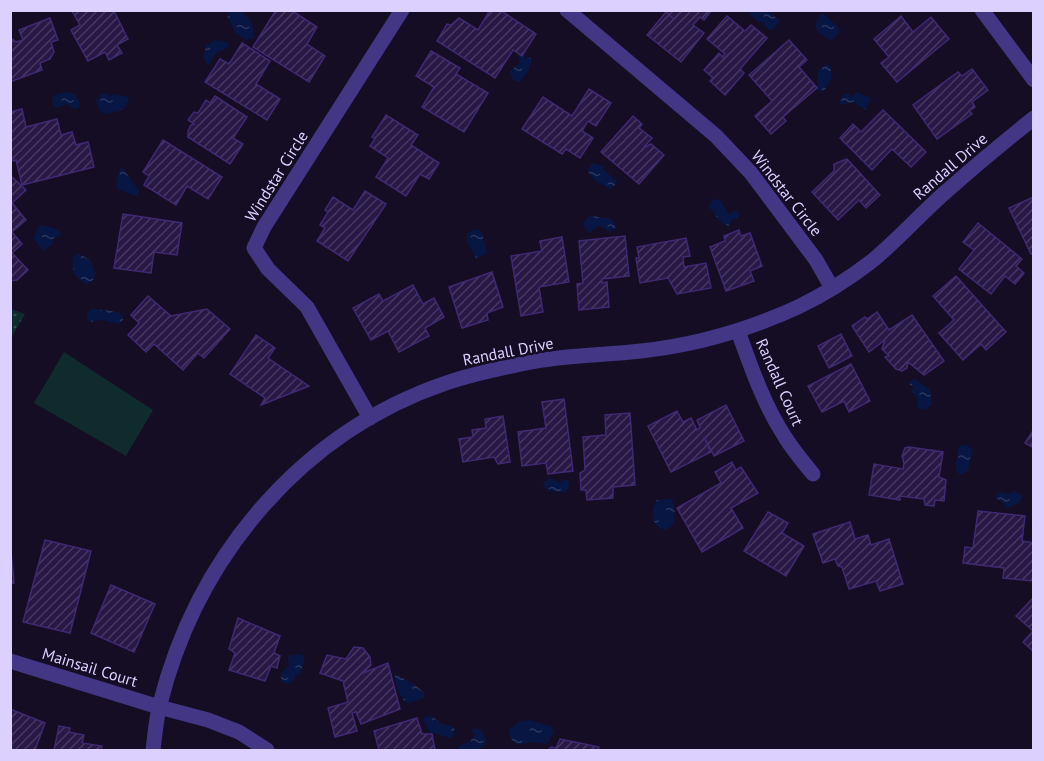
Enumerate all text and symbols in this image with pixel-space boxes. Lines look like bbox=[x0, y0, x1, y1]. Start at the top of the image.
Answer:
street label: Windstar Circle bbox=[240, 127, 312, 225]
street label: Randall Drive bbox=[909, 128, 991, 204]
street label: Windstar Circle bbox=[747, 146, 827, 240]
street label: Randall Drive bbox=[461, 332, 555, 370]
street label: Randall Court bbox=[752, 335, 808, 429]
street label: Mainsail Court bbox=[40, 643, 141, 691]

